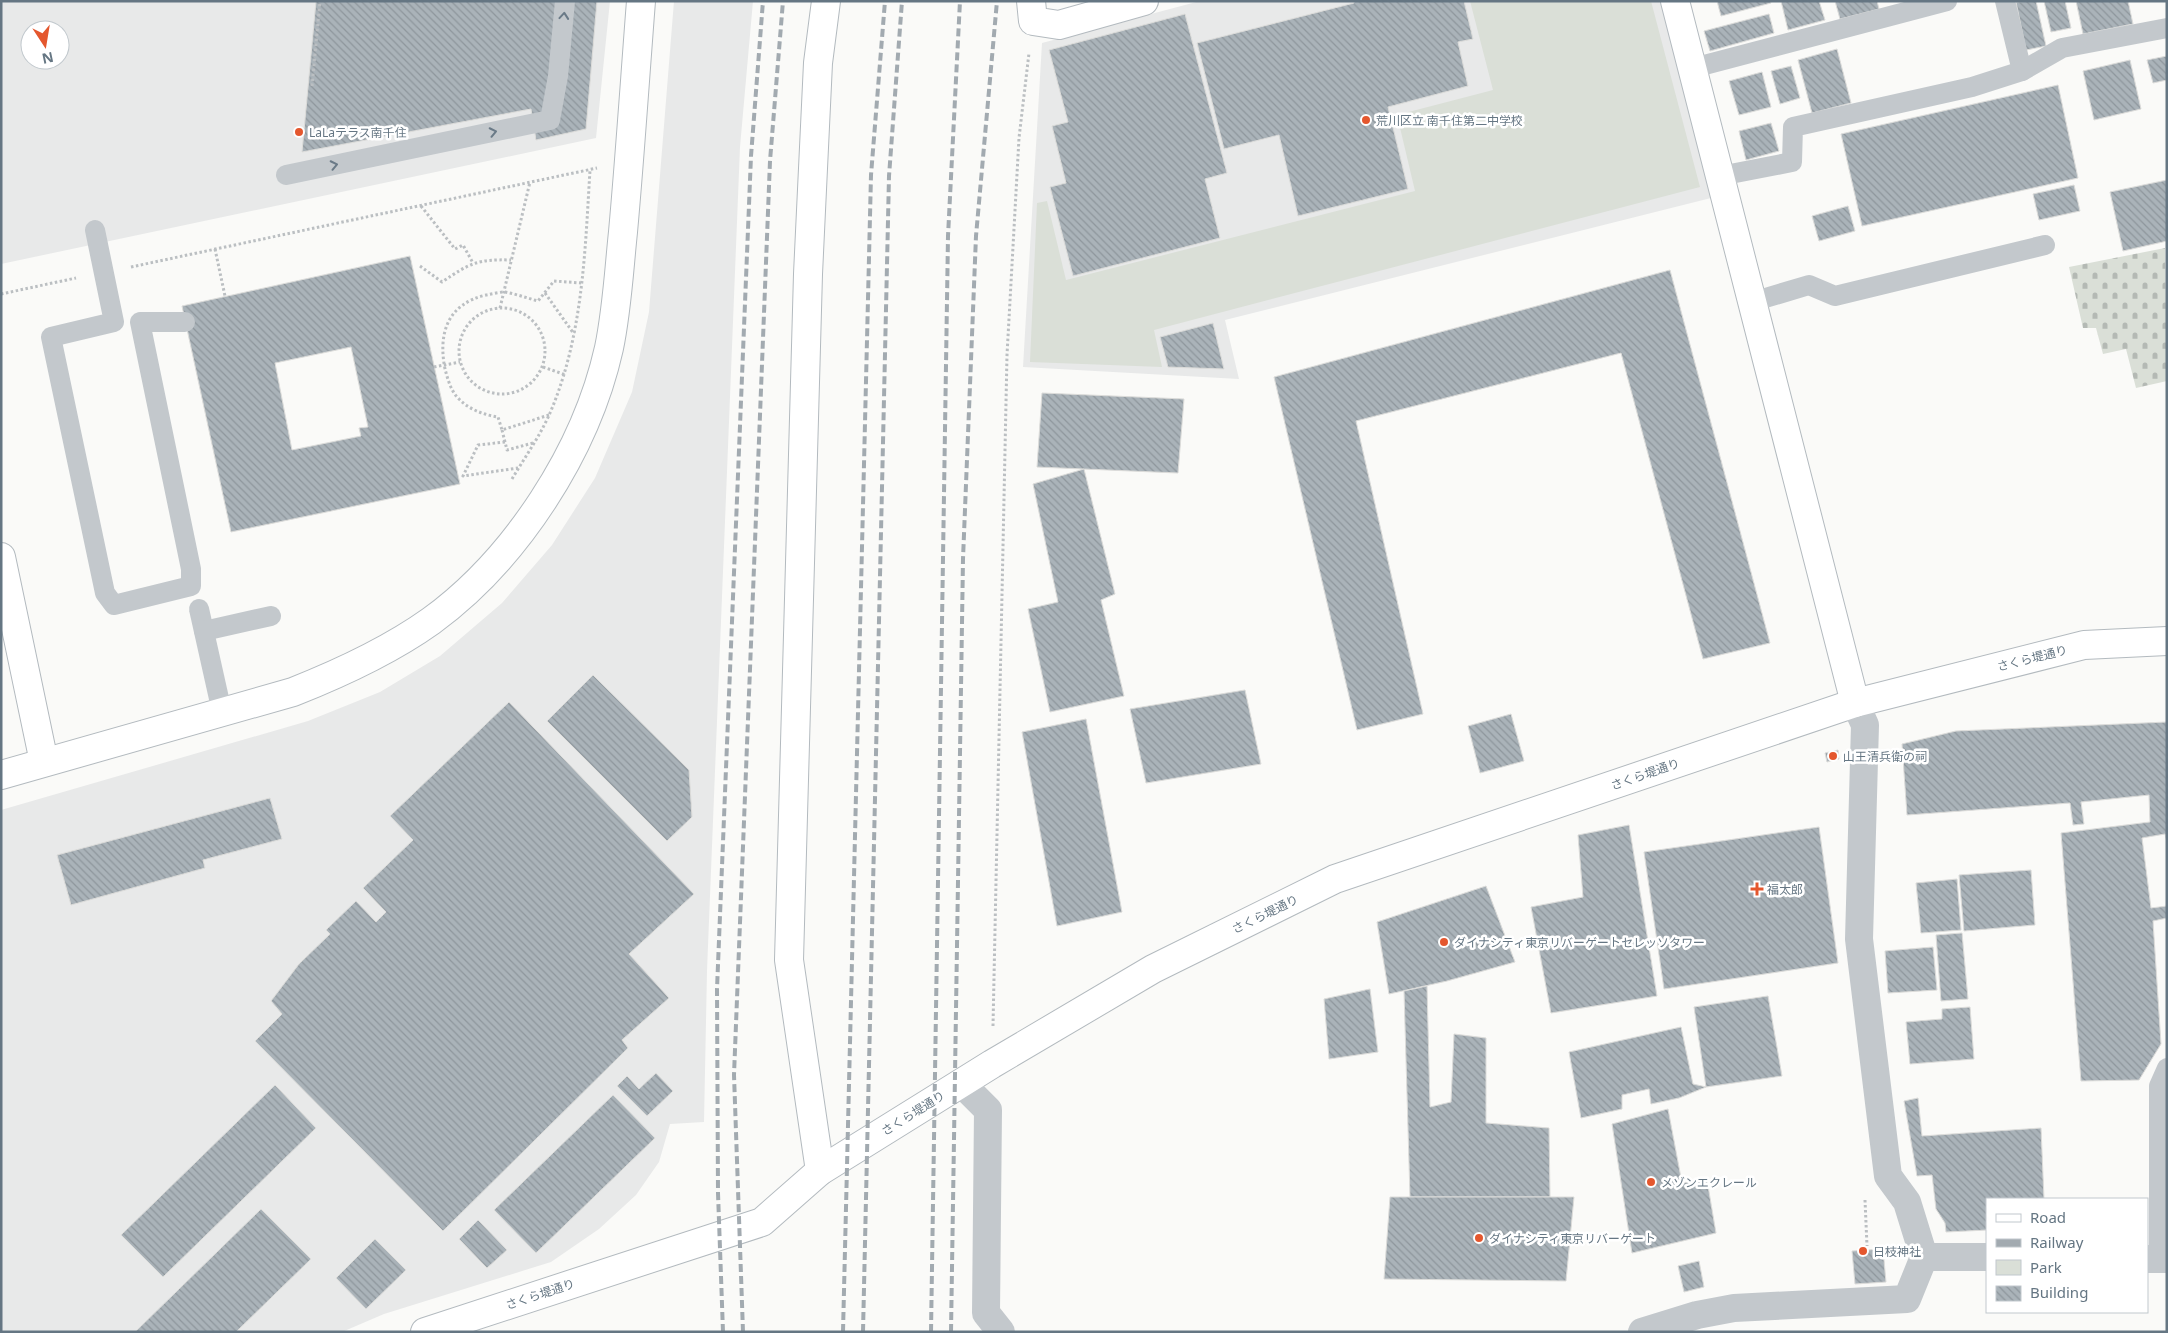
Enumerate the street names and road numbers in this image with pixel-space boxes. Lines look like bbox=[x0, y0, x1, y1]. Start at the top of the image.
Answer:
street label: さくら堤通り bbox=[1995, 641, 2069, 675]
street label: さくら堤通り bbox=[1608, 754, 1682, 794]
street label: さくら堤通り bbox=[1229, 891, 1301, 937]
street label: さくら堤通り bbox=[878, 1087, 948, 1139]
street label: さくら堤通り bbox=[503, 1275, 577, 1313]

